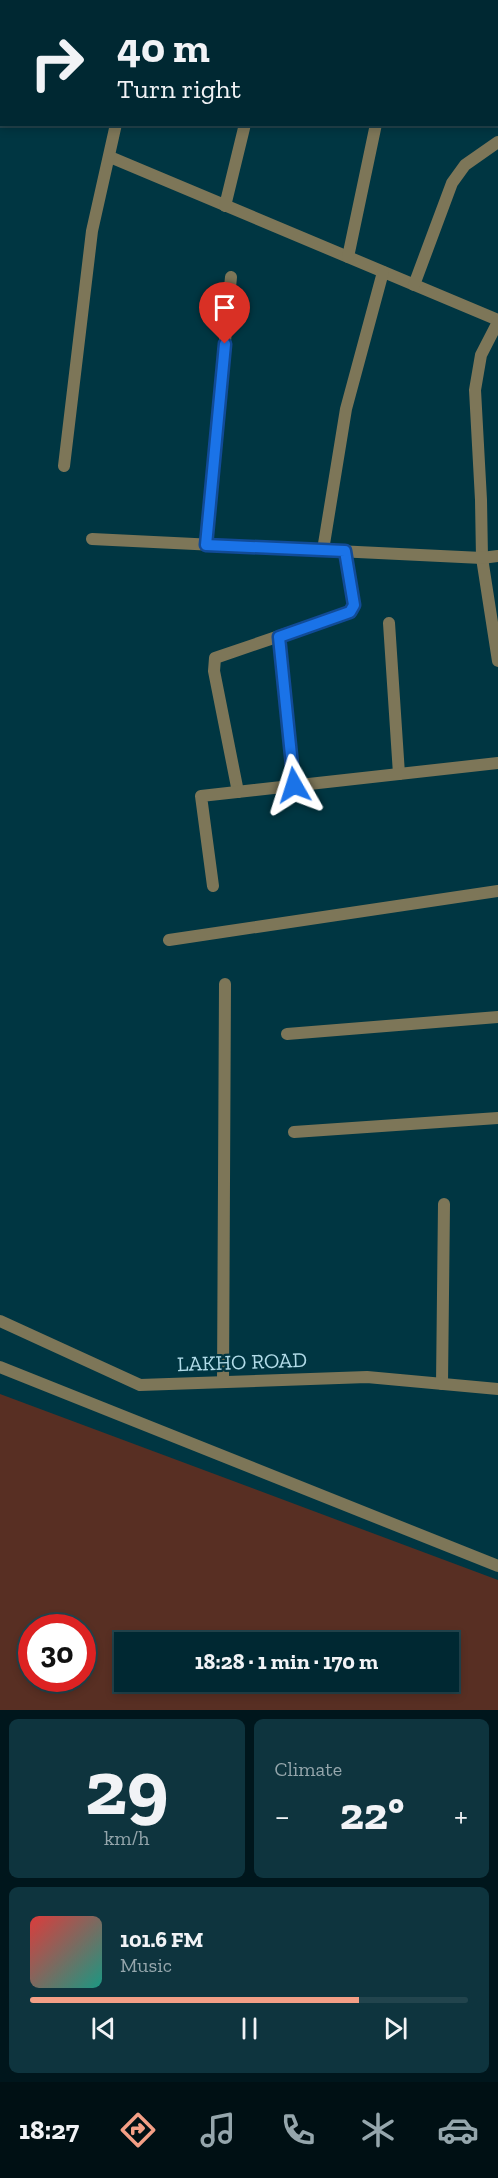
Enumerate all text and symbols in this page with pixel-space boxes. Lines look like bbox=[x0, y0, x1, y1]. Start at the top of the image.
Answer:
text: 40 m bbox=[117, 22, 210, 73]
icon: right bbox=[18, 24, 96, 102]
text: Turn right bbox=[117, 73, 241, 105]
pin bbox=[199, 282, 250, 344]
icon: arrive bbox=[208, 291, 241, 324]
position arrow bbox=[262, 753, 326, 817]
street label: LAKHO ROAD bbox=[177, 1347, 307, 1376]
speed limit sign: 30 bbox=[18, 1614, 96, 1692]
text: 18:28 · 1 min · 170 m bbox=[195, 1648, 378, 1675]
text: 29 bbox=[85, 1740, 169, 1834]
text: Climate bbox=[275, 1757, 342, 1781]
text: 22° bbox=[340, 1787, 404, 1841]
text: − bbox=[275, 1796, 290, 1835]
text: + bbox=[454, 1796, 468, 1835]
text: km/h bbox=[104, 1826, 150, 1850]
text: 101.6 FM bbox=[120, 1926, 203, 1953]
text: Music bbox=[120, 1953, 172, 1977]
icon: previous bbox=[87, 2012, 120, 2045]
icon: pause bbox=[233, 2012, 266, 2045]
icon: next bbox=[379, 2012, 412, 2045]
icon: directions bbox=[117, 2109, 159, 2151]
icon: music bbox=[197, 2109, 239, 2151]
icon: phone bbox=[277, 2109, 319, 2151]
icon: climate bbox=[357, 2109, 399, 2151]
icon: car bbox=[437, 2109, 479, 2151]
text: 18:27 bbox=[19, 2114, 79, 2146]

